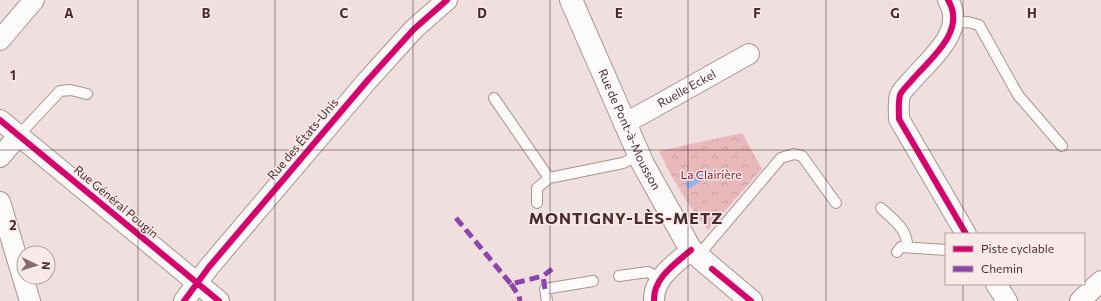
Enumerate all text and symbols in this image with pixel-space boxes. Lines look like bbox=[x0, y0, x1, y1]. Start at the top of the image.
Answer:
text: A bbox=[64, 5, 74, 21]
text: B bbox=[202, 5, 211, 21]
text: C bbox=[340, 5, 349, 21]
text: D bbox=[477, 5, 487, 21]
text: E bbox=[615, 5, 623, 21]
text: F bbox=[753, 5, 761, 21]
text: G bbox=[890, 5, 900, 21]
text: H bbox=[1027, 5, 1037, 21]
street label: Rue de Pont-à-Mousson bbox=[596, 66, 664, 192]
street label: Ruelle Eckel bbox=[655, 66, 718, 110]
text: 1 bbox=[10, 67, 16, 83]
street label: Rue des États-Unis bbox=[264, 95, 340, 182]
street label: Rue Général Pougin bbox=[72, 162, 162, 241]
park label: La Clairière bbox=[680, 167, 742, 181]
district label: MONTIGNY-LÈS-METZ bbox=[529, 208, 723, 227]
text: 2 bbox=[9, 217, 17, 233]
legend bbox=[945, 233, 1085, 285]
text: Piste cyclable bbox=[981, 241, 1054, 255]
north arrow bbox=[16, 245, 56, 285]
text: N bbox=[40, 261, 53, 270]
text: Chemin bbox=[981, 261, 1023, 275]

